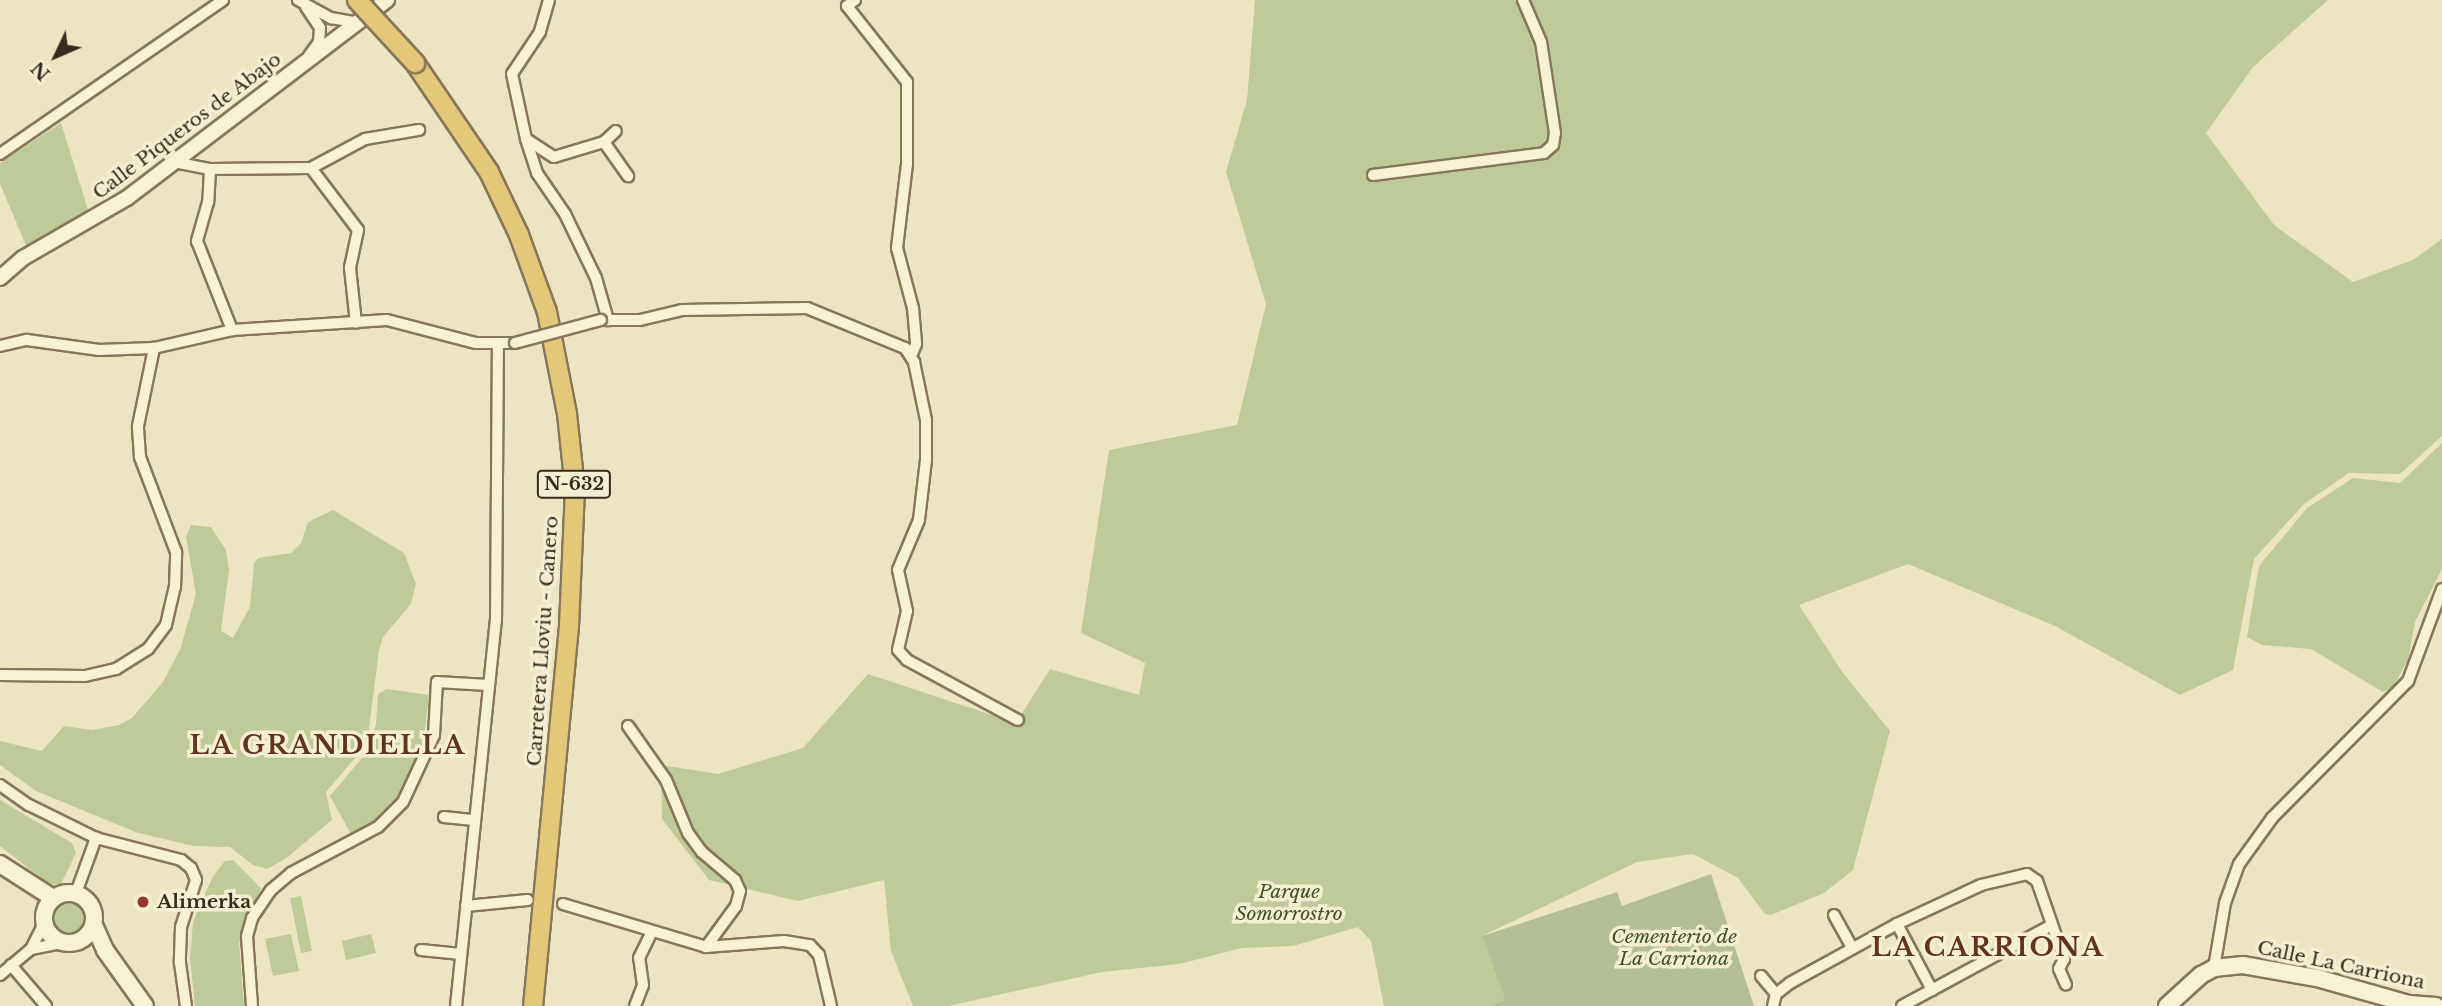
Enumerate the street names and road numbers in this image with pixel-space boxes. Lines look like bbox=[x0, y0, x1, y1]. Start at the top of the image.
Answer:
street label: Calle Piqueros de Abajo bbox=[88, 48, 286, 204]
road number: N-632 bbox=[536, 470, 612, 498]
street label: Carretera Lloviu - Canero bbox=[523, 515, 563, 767]
street label: Calle La Carriona bbox=[2255, 936, 2427, 994]

